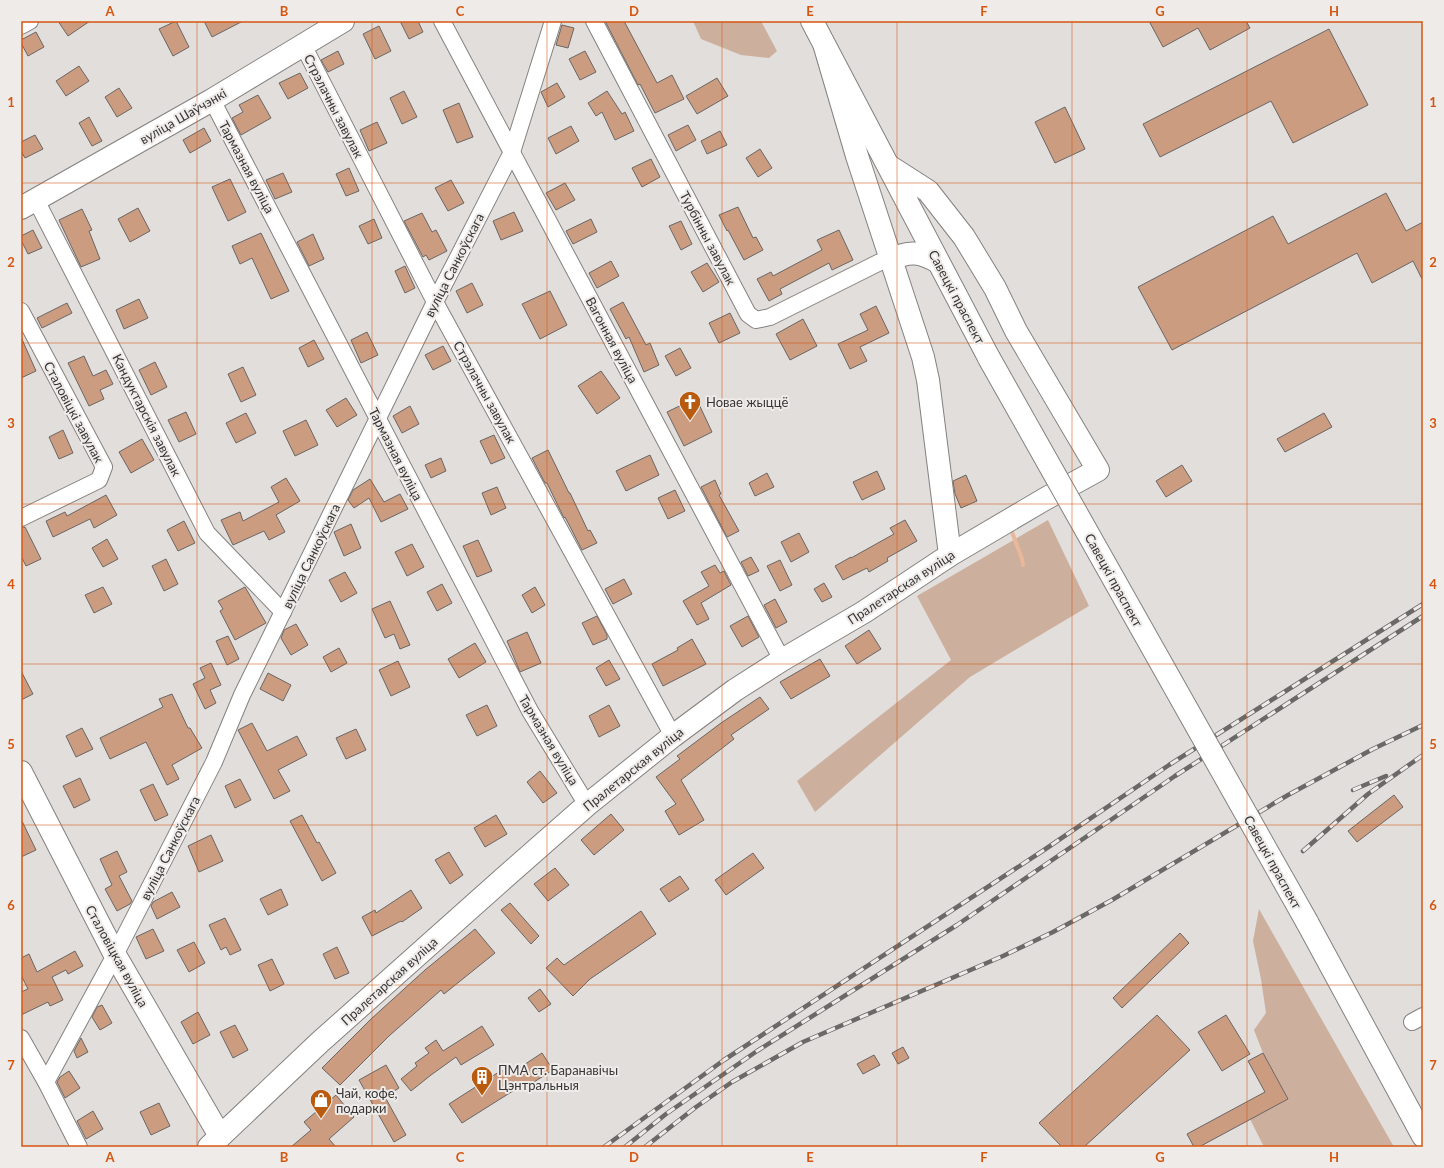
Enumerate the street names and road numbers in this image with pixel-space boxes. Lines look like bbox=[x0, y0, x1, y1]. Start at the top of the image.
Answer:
street label: Стрэлачны завулак bbox=[301, 51, 367, 161]
street label: вуліца Шаўчэнкі bbox=[137, 85, 229, 147]
street label: Тармазная вуліца bbox=[216, 118, 278, 216]
street label: Турбінны завулак bbox=[677, 188, 740, 288]
street label: вуліца Санкоўскага bbox=[421, 210, 487, 320]
street label: Савецкі праспект bbox=[925, 247, 989, 347]
street label: Вагонная вуліца bbox=[583, 294, 641, 386]
street label: Стрэлачны завулак bbox=[450, 338, 520, 446]
street label: Кандуктарскія завулак bbox=[109, 351, 185, 479]
street label: Сталовіцкі завулак bbox=[41, 359, 108, 466]
street label: Тармазная вуліца bbox=[366, 405, 426, 503]
street label: вуліца Санкоўскага bbox=[279, 501, 343, 611]
street label: Савецкі праспект bbox=[1082, 531, 1146, 630]
street label: Пралетарская вуліца bbox=[844, 546, 958, 628]
street label: Тармазная вуліца bbox=[516, 692, 582, 788]
street label: Пралетарская вуліца bbox=[580, 724, 686, 814]
street label: вуліца Санкоўскага bbox=[137, 793, 203, 903]
street label: Савецкі праспект bbox=[1241, 813, 1305, 912]
street label: Сталовіцкая вуліца bbox=[82, 902, 152, 1010]
street label: Пралетарская вуліца bbox=[337, 933, 441, 1029]

